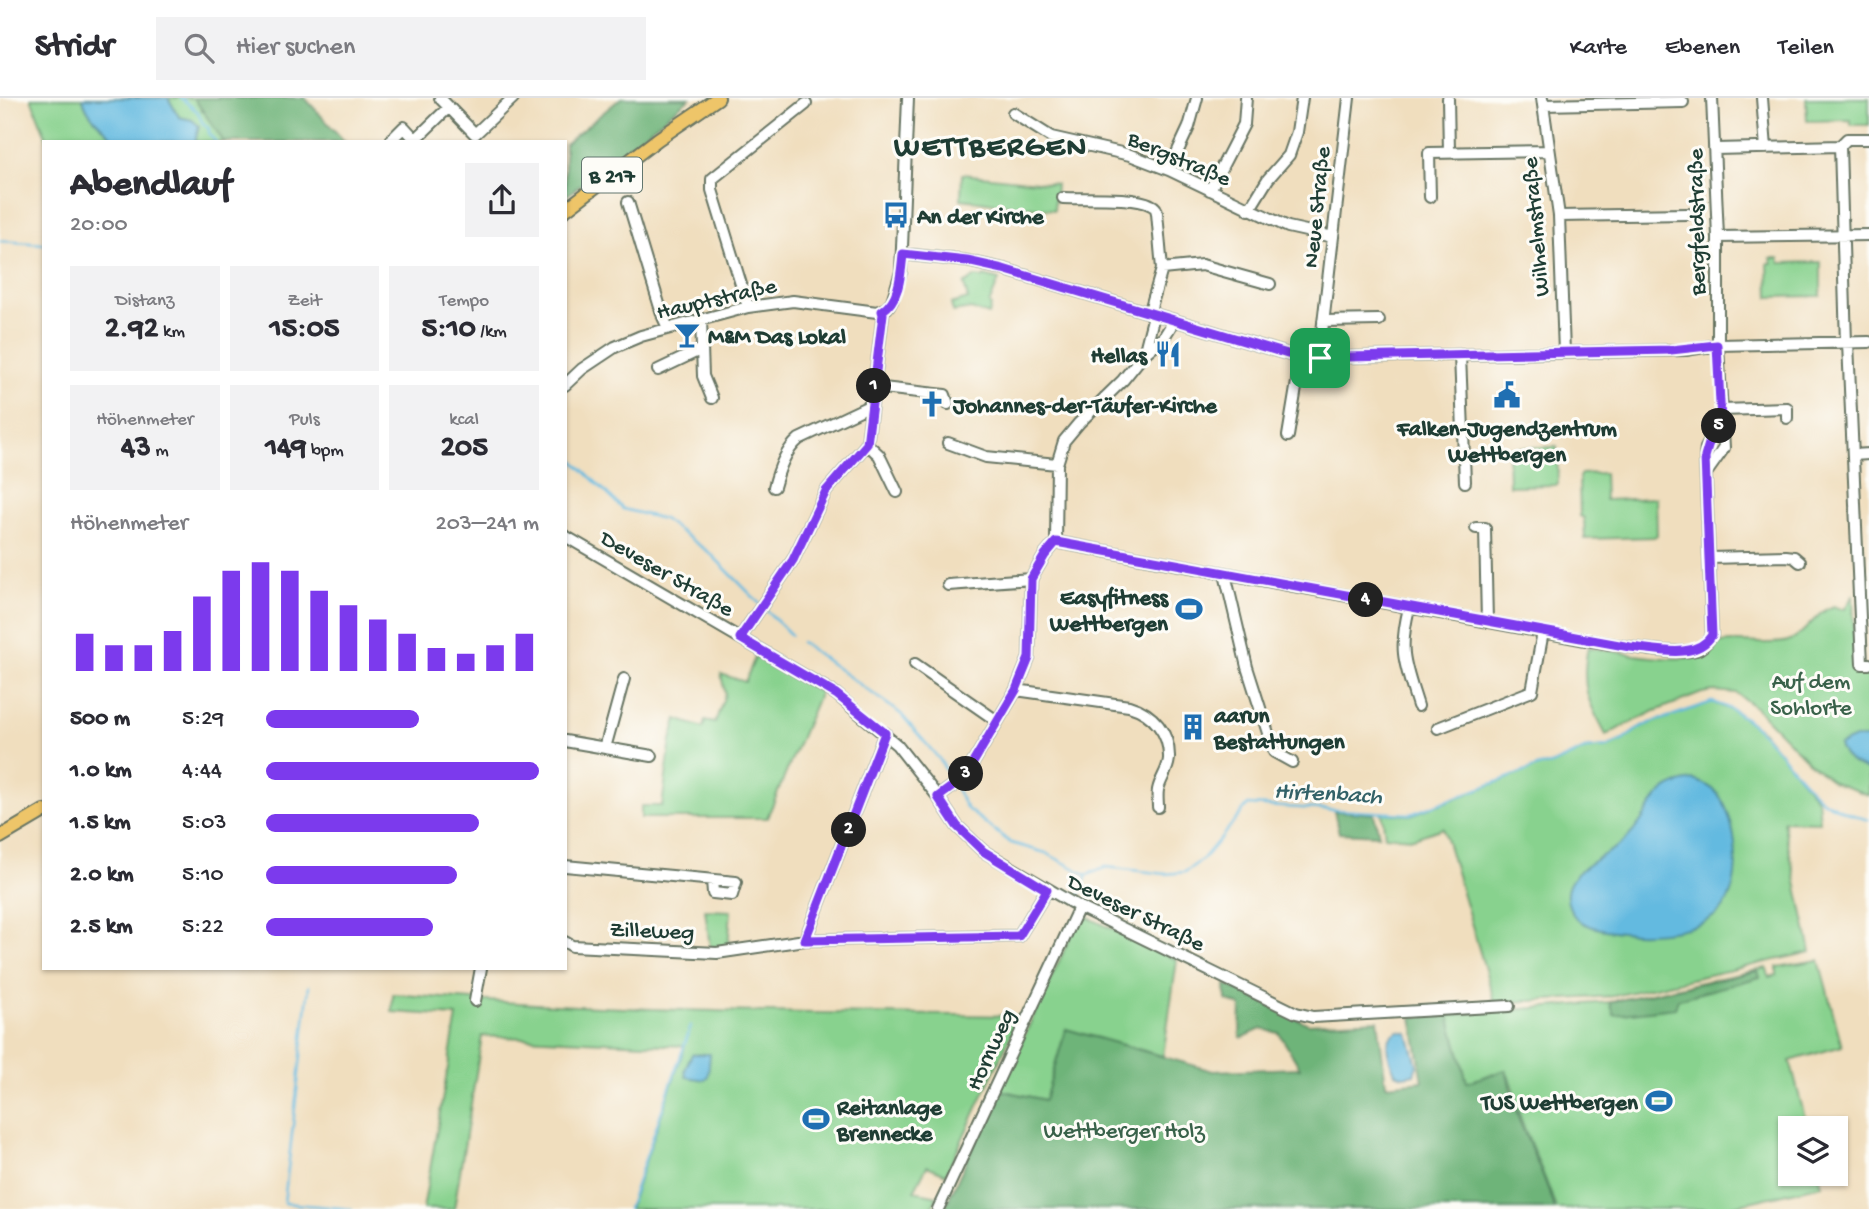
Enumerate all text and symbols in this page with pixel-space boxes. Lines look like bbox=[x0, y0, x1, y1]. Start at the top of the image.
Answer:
search box bbox=[156, 17, 646, 80]
text: Stridr bbox=[35, 29, 114, 67]
icon: search bbox=[180, 29, 218, 67]
text: Hier suchen bbox=[236, 33, 355, 64]
text: Karte bbox=[1570, 34, 1627, 63]
text: Ebenen bbox=[1665, 34, 1740, 63]
text: Teilen bbox=[1778, 34, 1834, 63]
street label: Bergstraße bbox=[1122, 126, 1235, 194]
district label: WETTBERGEN bbox=[893, 132, 1088, 167]
street label: Neue Straße bbox=[1299, 144, 1338, 269]
street label: Bergfeldstraße bbox=[1684, 147, 1713, 297]
street label: Wilhelmstraße bbox=[1518, 155, 1557, 298]
road number: B 217 bbox=[582, 158, 642, 192]
button: share bbox=[465, 163, 539, 237]
text: Abendlauf bbox=[70, 164, 231, 208]
bus stop icon: An der Kirche bbox=[881, 200, 911, 230]
place label: An der Kirche bbox=[916, 205, 1045, 232]
text: 20:00 bbox=[70, 212, 128, 239]
street label: Hauptstraße bbox=[654, 273, 780, 327]
text: Distanz bbox=[115, 290, 174, 313]
text: Zeit bbox=[288, 290, 321, 313]
text: Tempo bbox=[439, 290, 489, 313]
text: 2.92 bbox=[105, 313, 159, 348]
text: 15:05 bbox=[269, 313, 340, 348]
text: 5:10 bbox=[421, 313, 476, 348]
bar icon: M&M Das Lokal bbox=[672, 320, 702, 350]
text: km bbox=[159, 321, 185, 344]
text: /km bbox=[476, 321, 507, 344]
place label: M&M Das Lokal bbox=[708, 325, 846, 352]
pin bbox=[1290, 328, 1350, 388]
restaurant icon: Hellas bbox=[1153, 339, 1183, 369]
icon: arrive bbox=[1301, 339, 1339, 377]
place label: Hellas bbox=[1091, 344, 1149, 371]
pin: 1 bbox=[856, 368, 892, 404]
text: 1 bbox=[870, 374, 877, 397]
public building icon: Falken-Jugendzentrum Wettbergen bbox=[1492, 380, 1522, 410]
church icon: Johannes-der-Täufer-Kirche bbox=[917, 389, 947, 419]
place label: Johannes-der-Täufer-Kirche bbox=[952, 394, 1218, 421]
pin: 5 bbox=[1702, 408, 1736, 444]
text: Höhenmeter bbox=[96, 409, 194, 432]
text: Puls bbox=[289, 409, 320, 432]
text: kcal bbox=[449, 409, 479, 432]
text: 5 bbox=[1714, 414, 1724, 437]
place label: Falken-Jugendzentrum Wettbergen bbox=[1396, 417, 1618, 470]
text: 43 bbox=[121, 432, 151, 467]
text: 149 bbox=[265, 432, 306, 467]
text: 205 bbox=[440, 432, 488, 467]
text: m bbox=[151, 440, 169, 463]
text: bpm bbox=[306, 440, 344, 463]
text: Höhenmeter bbox=[70, 511, 188, 538]
text: 203–241 m bbox=[435, 511, 539, 538]
street label: Deveser Straße bbox=[593, 525, 739, 625]
pin: 4 bbox=[1348, 582, 1384, 618]
place label: Easyfitness Wettbergen bbox=[1049, 586, 1170, 639]
text: 4 bbox=[1361, 588, 1370, 611]
sports icon: Easyfitness Wettbergen bbox=[1174, 594, 1204, 624]
park label: Auf dem Sohlorte bbox=[1770, 670, 1853, 723]
place label: aarun Bestattungen bbox=[1213, 704, 1346, 757]
text: 500 m bbox=[70, 706, 130, 733]
text: 5:29 bbox=[182, 706, 224, 733]
building icon: aarun Bestattungen bbox=[1178, 712, 1208, 742]
pin: 3 bbox=[948, 756, 984, 792]
text: 1.0 km bbox=[70, 758, 132, 785]
text: 4:44 bbox=[182, 758, 222, 785]
text: 3 bbox=[961, 762, 970, 785]
water label: Hirtenbach bbox=[1273, 778, 1384, 813]
text: 1.5 km bbox=[70, 810, 131, 837]
text: 5:03 bbox=[182, 810, 226, 837]
pin: 2 bbox=[832, 812, 866, 848]
text: 2 bbox=[844, 818, 853, 841]
text: 2.0 km bbox=[70, 862, 134, 889]
text: 5:10 bbox=[182, 862, 224, 889]
street label: Deveser Straße bbox=[1061, 868, 1210, 960]
text: 2.5 km bbox=[70, 914, 133, 941]
text: 5:22 bbox=[182, 914, 224, 941]
street label: Zilleweg bbox=[609, 918, 695, 947]
street label: Hornweg bbox=[962, 1005, 1023, 1096]
sports icon: TUS Wettbergen bbox=[1644, 1086, 1674, 1116]
place label: TUS Wettbergen bbox=[1480, 1091, 1639, 1118]
place label: Reitanlage Brennecke bbox=[836, 1096, 943, 1149]
sports icon: Reitanlage Brennecke bbox=[801, 1104, 831, 1134]
map controls bbox=[1778, 1116, 1848, 1186]
button: layers bbox=[1778, 1116, 1848, 1186]
park label: Wettberger Holz bbox=[1043, 1119, 1205, 1146]

